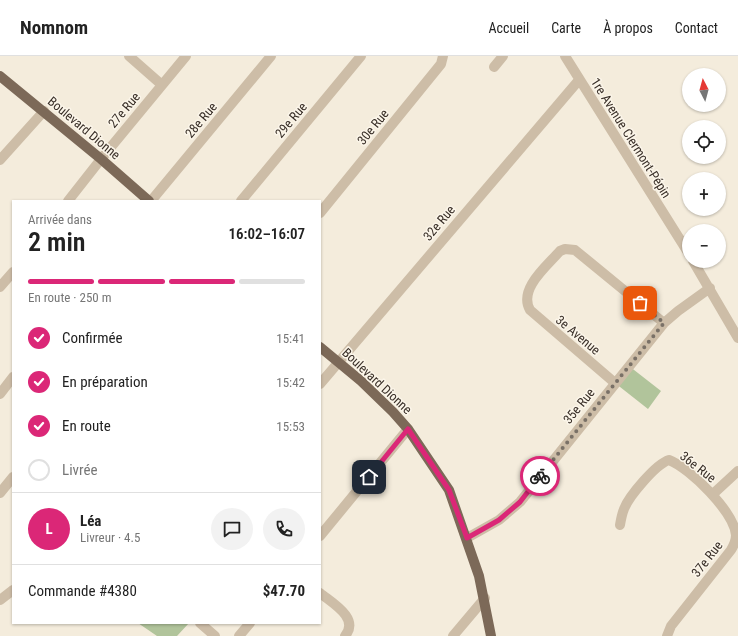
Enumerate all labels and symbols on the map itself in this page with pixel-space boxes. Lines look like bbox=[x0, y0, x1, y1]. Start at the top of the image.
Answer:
north arrow bbox=[682, 68, 726, 112]
street label: 1re Avenue Clermont-Pépin bbox=[588, 75, 674, 201]
street label: 27e Rue bbox=[105, 89, 143, 131]
street label: Boulevard Dionne bbox=[45, 93, 123, 163]
street label: 28e Rue bbox=[182, 99, 220, 141]
street label: 29e Rue bbox=[272, 99, 310, 141]
street label: 30e Rue bbox=[354, 106, 392, 148]
street label: 32e Rue bbox=[420, 202, 458, 244]
pin bbox=[623, 286, 657, 320]
street label: 3e Avenue bbox=[553, 312, 603, 358]
street label: Boulevard Dionne bbox=[339, 345, 415, 417]
street label: 35e Rue bbox=[560, 385, 598, 427]
street label: 36e Rue bbox=[677, 448, 719, 486]
courier bbox=[520, 456, 560, 496]
pin bbox=[352, 460, 386, 494]
street label: 37e Rue bbox=[688, 538, 726, 580]

